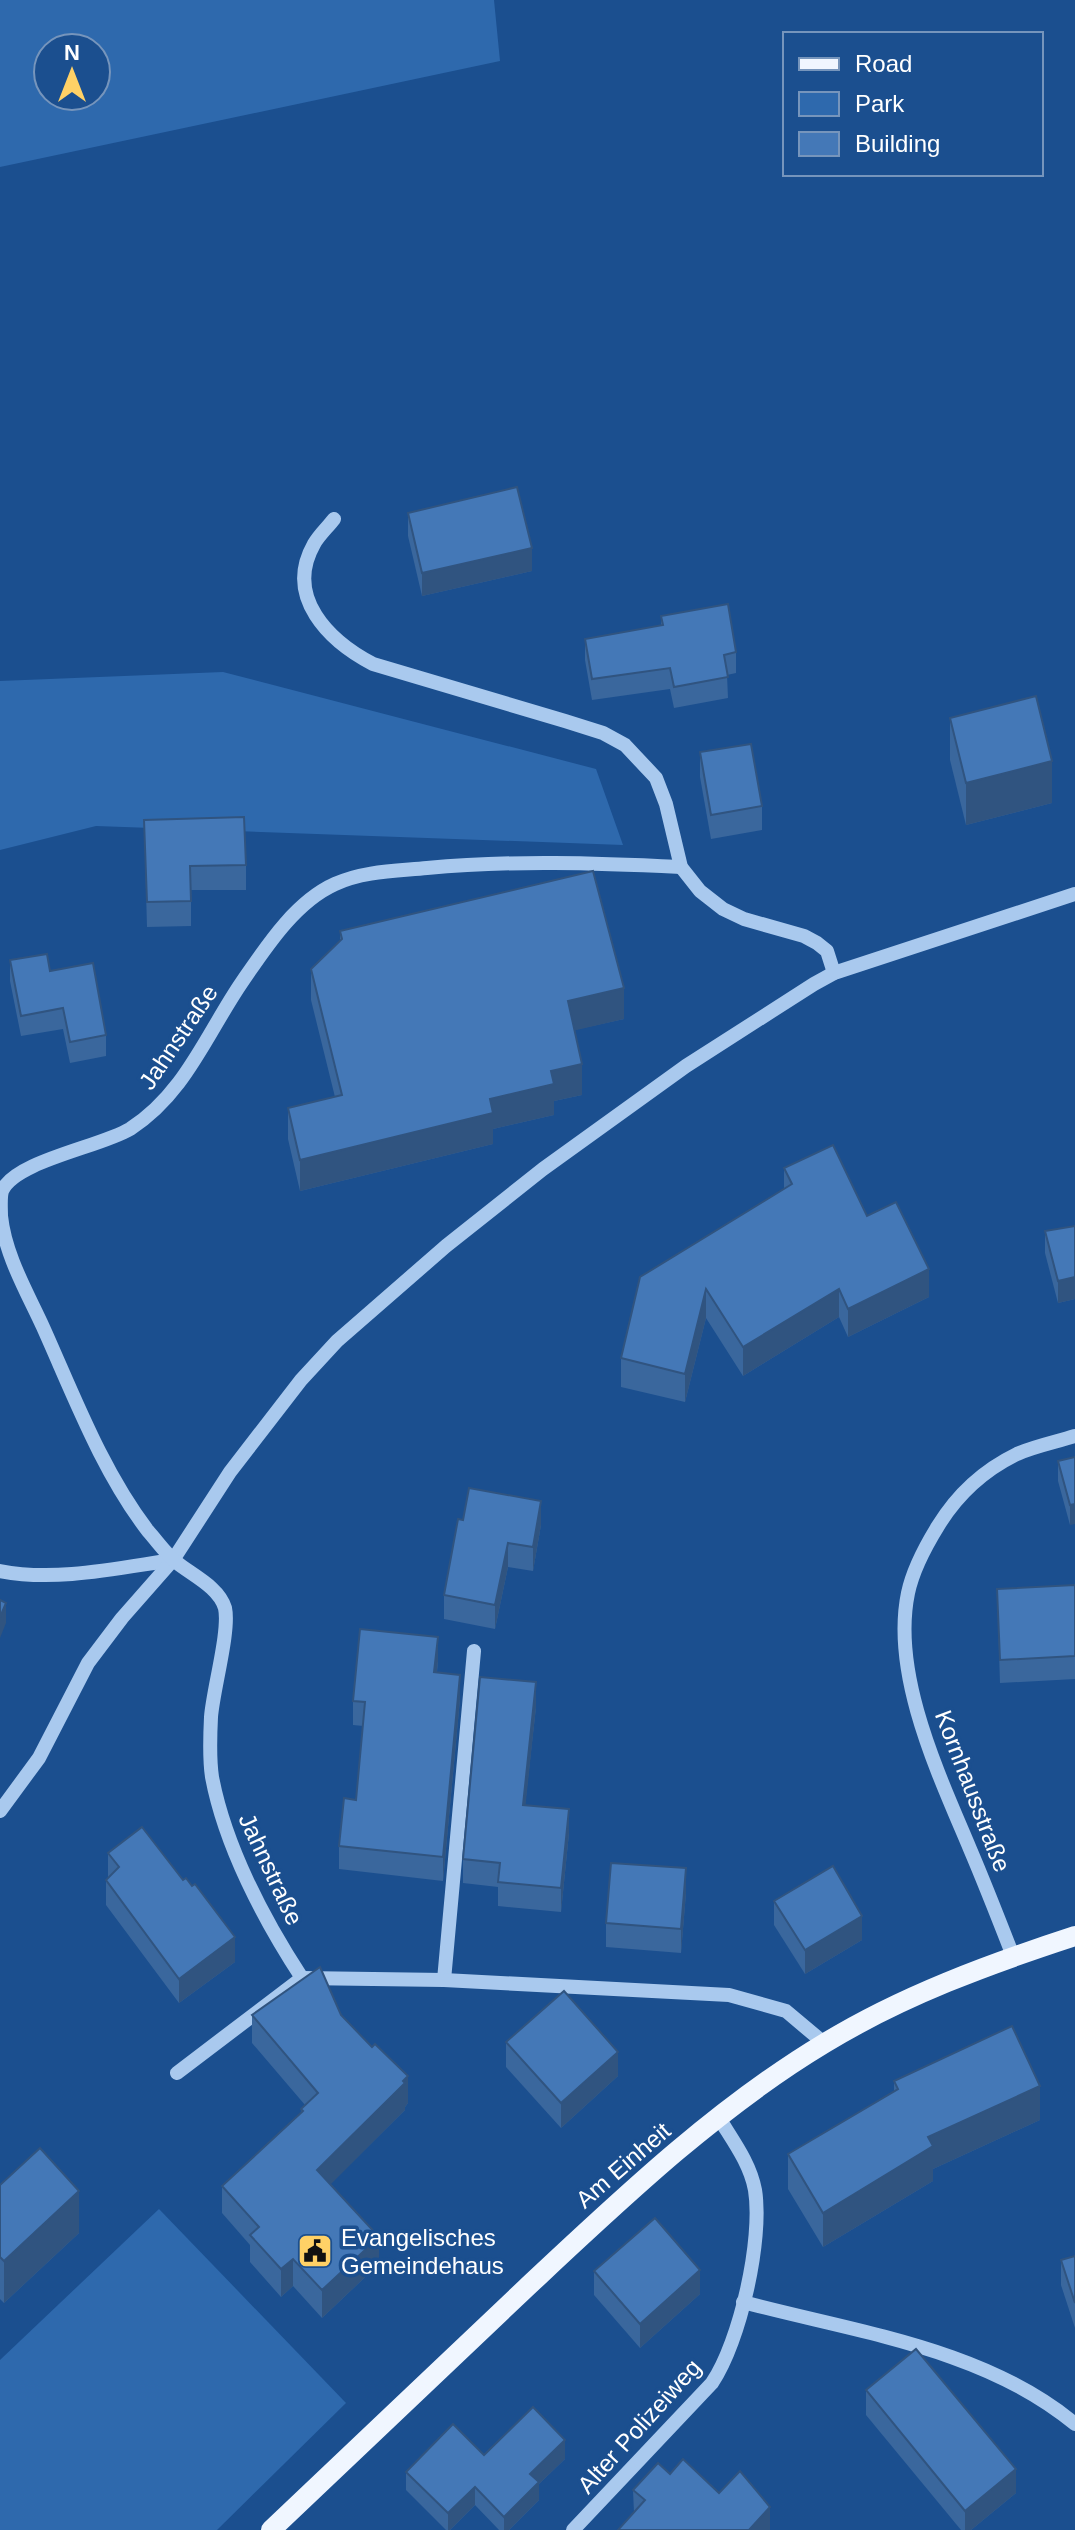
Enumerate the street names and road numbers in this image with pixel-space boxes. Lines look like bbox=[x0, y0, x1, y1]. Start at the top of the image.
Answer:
street label: Jahnstraße bbox=[133, 980, 223, 1094]
street label: Kornhausstraße bbox=[930, 1706, 1016, 1876]
street label: Jahnstraße bbox=[233, 1809, 309, 1929]
street label: Am Einheit bbox=[570, 2117, 676, 2213]
street label: Alter Polizeiweg bbox=[572, 2354, 706, 2498]

